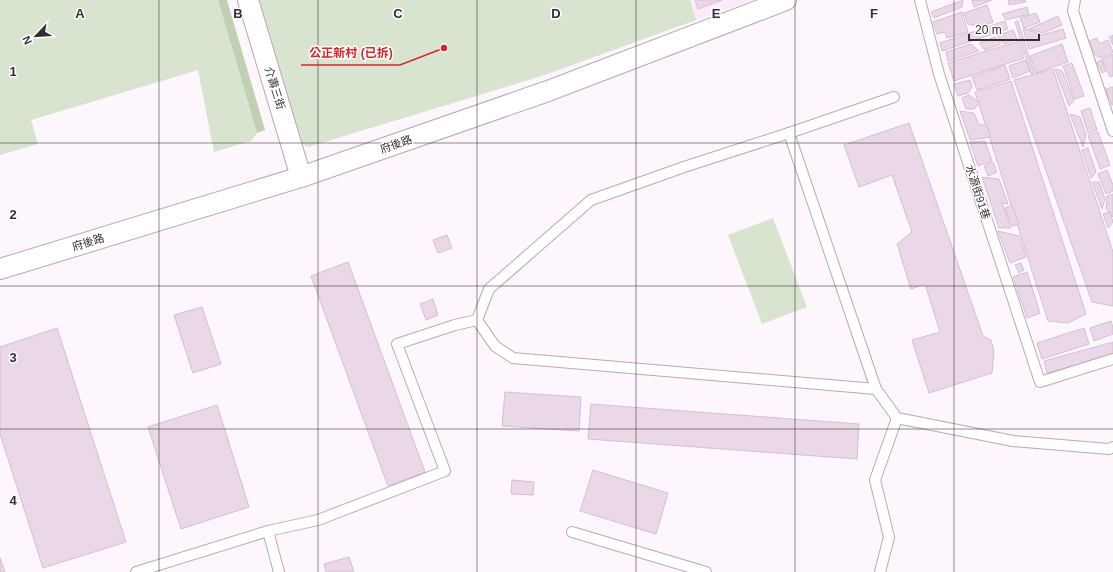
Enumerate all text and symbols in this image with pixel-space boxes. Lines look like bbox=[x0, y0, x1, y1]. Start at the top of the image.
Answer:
text: A bbox=[75, 6, 85, 21]
text: B bbox=[233, 6, 243, 21]
text: C bbox=[393, 6, 403, 21]
text: D bbox=[551, 6, 561, 21]
text: E bbox=[712, 6, 721, 21]
text: F bbox=[870, 6, 878, 21]
north arrow bbox=[16, 16, 56, 56]
scale bar bbox=[969, 16, 1039, 42]
text: 20 m bbox=[975, 23, 1002, 37]
text: N bbox=[20, 34, 34, 46]
callout: 公正新村 (已拆) bbox=[301, 41, 400, 65]
text: 公正新村 (已拆) bbox=[309, 46, 393, 60]
text: 1 bbox=[9, 64, 17, 79]
street label: 介壽三街 bbox=[263, 65, 287, 111]
street label: 府後路 bbox=[378, 133, 414, 155]
street label: 水源街91巷 bbox=[964, 163, 992, 221]
text: 2 bbox=[9, 207, 17, 222]
street label: 府後路 bbox=[70, 231, 106, 253]
text: 3 bbox=[9, 350, 17, 365]
text: 4 bbox=[9, 493, 17, 508]

